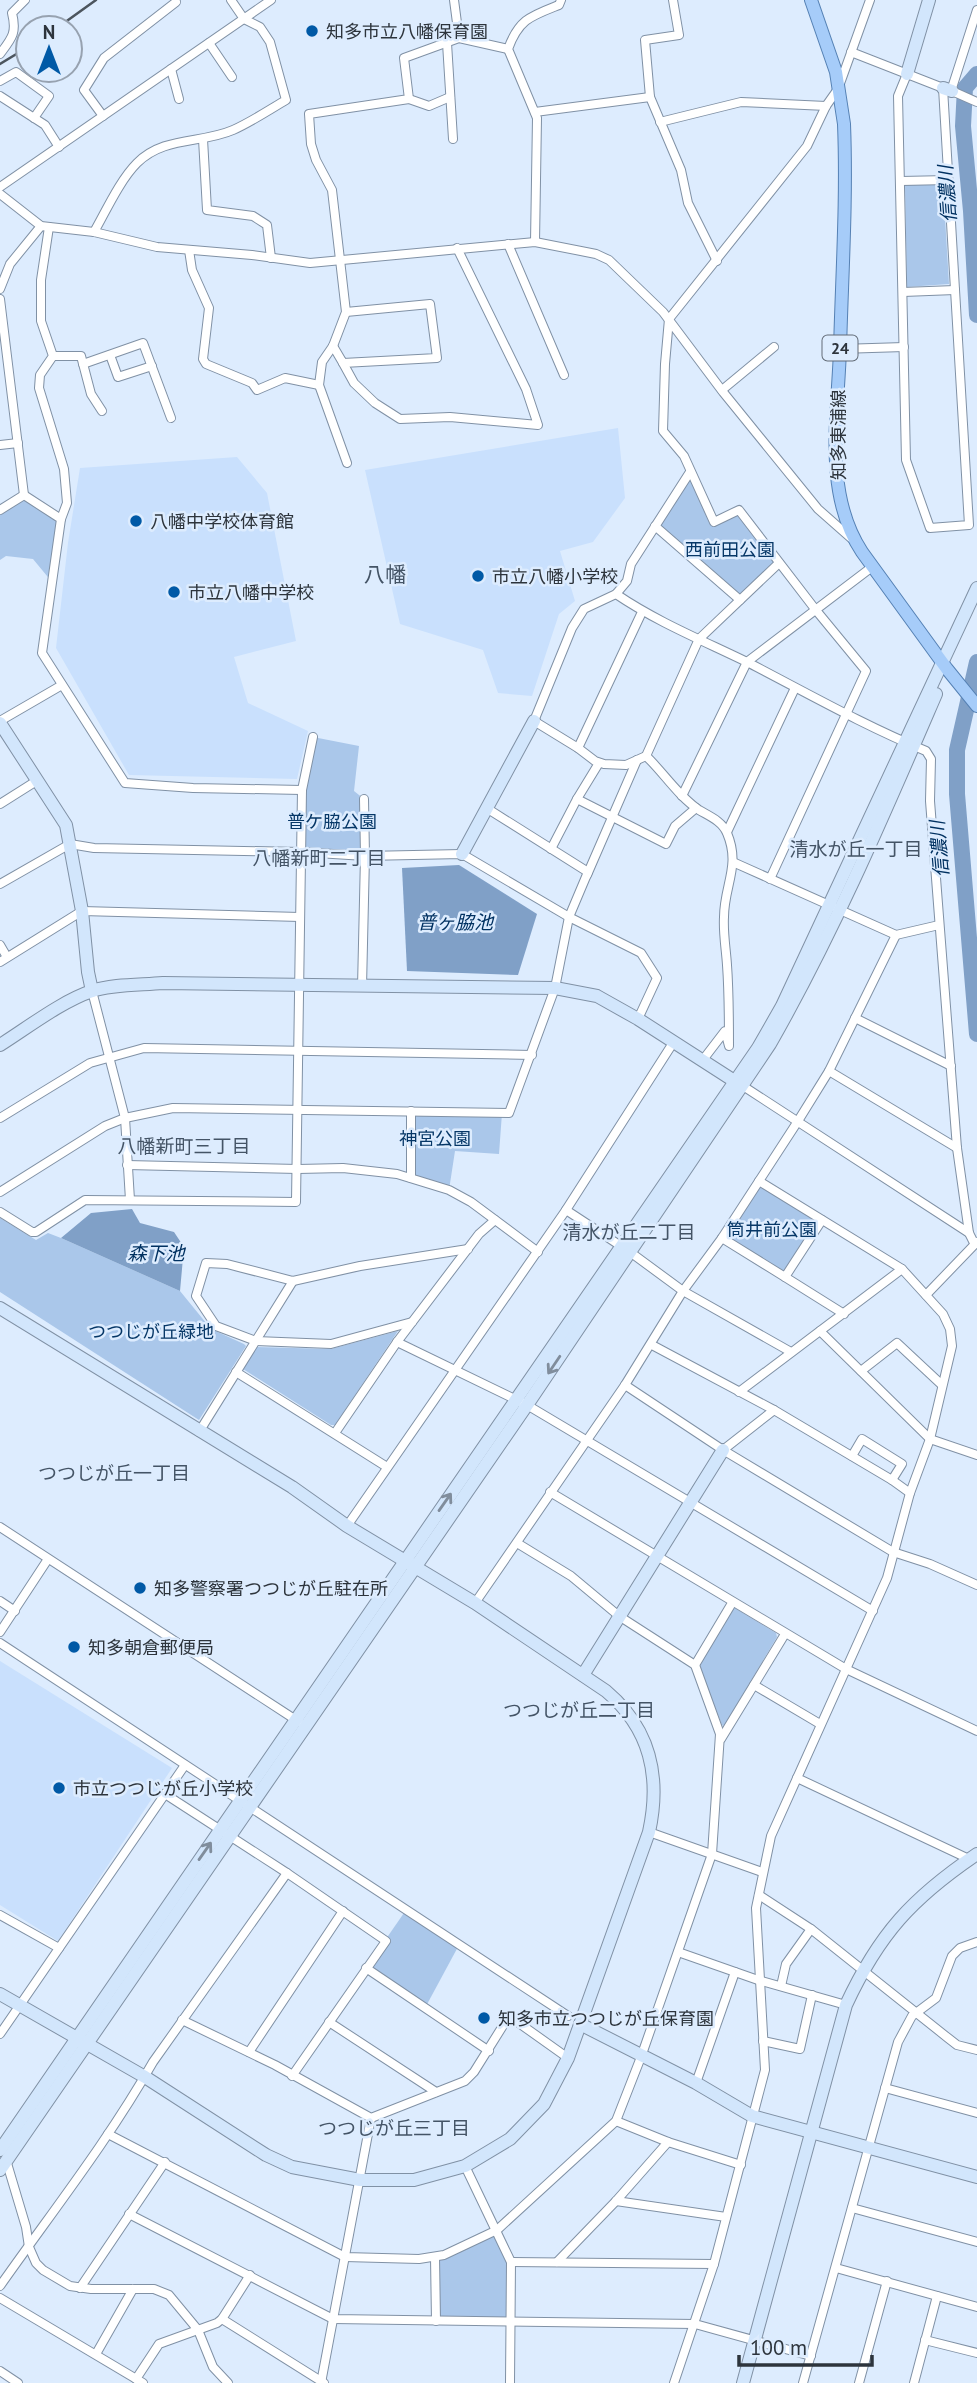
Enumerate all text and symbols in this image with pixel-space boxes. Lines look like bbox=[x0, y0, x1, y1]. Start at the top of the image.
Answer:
north arrow bbox=[14, 14, 84, 84]
text: N bbox=[43, 20, 55, 44]
place label: 知多市立八幡保育園 bbox=[326, 20, 488, 43]
marker: 知多市立八幡保育園 bbox=[304, 23, 320, 39]
water label: 信濃川 bbox=[933, 163, 961, 223]
road number: 24 bbox=[822, 336, 858, 360]
street label: 知多東浦線 bbox=[827, 390, 850, 480]
place label: 八幡中学校体育館 bbox=[150, 510, 294, 533]
marker: 八幡中学校体育館 bbox=[128, 513, 144, 529]
park label: 西前田公園 bbox=[685, 538, 775, 561]
district label: 八幡 bbox=[364, 561, 406, 588]
place label: 市立八幡小学校 bbox=[492, 565, 618, 588]
marker: 市立八幡小学校 bbox=[470, 568, 486, 584]
place label: 市立八幡中学校 bbox=[188, 581, 314, 604]
marker: 市立八幡中学校 bbox=[166, 584, 182, 600]
park label: 普ケ脇公園 bbox=[287, 810, 377, 833]
water label: 信濃川 bbox=[924, 818, 953, 878]
district label: 清水が丘一丁目 bbox=[789, 837, 923, 861]
district label: 八幡新町二丁目 bbox=[252, 846, 386, 870]
water label: 普ヶ脇池 bbox=[417, 910, 495, 934]
park label: 神宮公園 bbox=[399, 1127, 471, 1150]
district label: 八幡新町三丁目 bbox=[117, 1134, 251, 1158]
park label: 筒井前公園 bbox=[727, 1218, 817, 1241]
district label: 清水が丘二丁目 bbox=[562, 1220, 696, 1244]
water label: 森下池 bbox=[127, 1241, 186, 1265]
park label: つつじが丘緑地 bbox=[88, 1320, 214, 1343]
one-way arrow bbox=[547, 1355, 561, 1374]
district label: つつじが丘一丁目 bbox=[38, 1461, 190, 1485]
one-way arrow bbox=[438, 1493, 452, 1512]
place label: 知多警察署つつじが丘駐在所 bbox=[154, 1577, 388, 1600]
marker: 知多警察署つつじが丘駐在所 bbox=[132, 1580, 148, 1596]
place label: 知多朝倉郵便局 bbox=[88, 1636, 214, 1659]
marker: 知多朝倉郵便局 bbox=[66, 1639, 82, 1655]
district label: つつじが丘二丁目 bbox=[503, 1698, 655, 1722]
place label: 市立つつじが丘小学校 bbox=[73, 1777, 253, 1800]
marker: 市立つつじが丘小学校 bbox=[51, 1780, 67, 1796]
one-way arrow bbox=[198, 1842, 212, 1861]
place label: 知多市立つつじが丘保育園 bbox=[498, 2007, 714, 2030]
marker: 知多市立つつじが丘保育園 bbox=[476, 2010, 492, 2026]
district label: つつじが丘三丁目 bbox=[318, 2116, 470, 2140]
scale bar bbox=[739, 2324, 872, 2368]
text: 100 m bbox=[750, 2334, 807, 2361]

